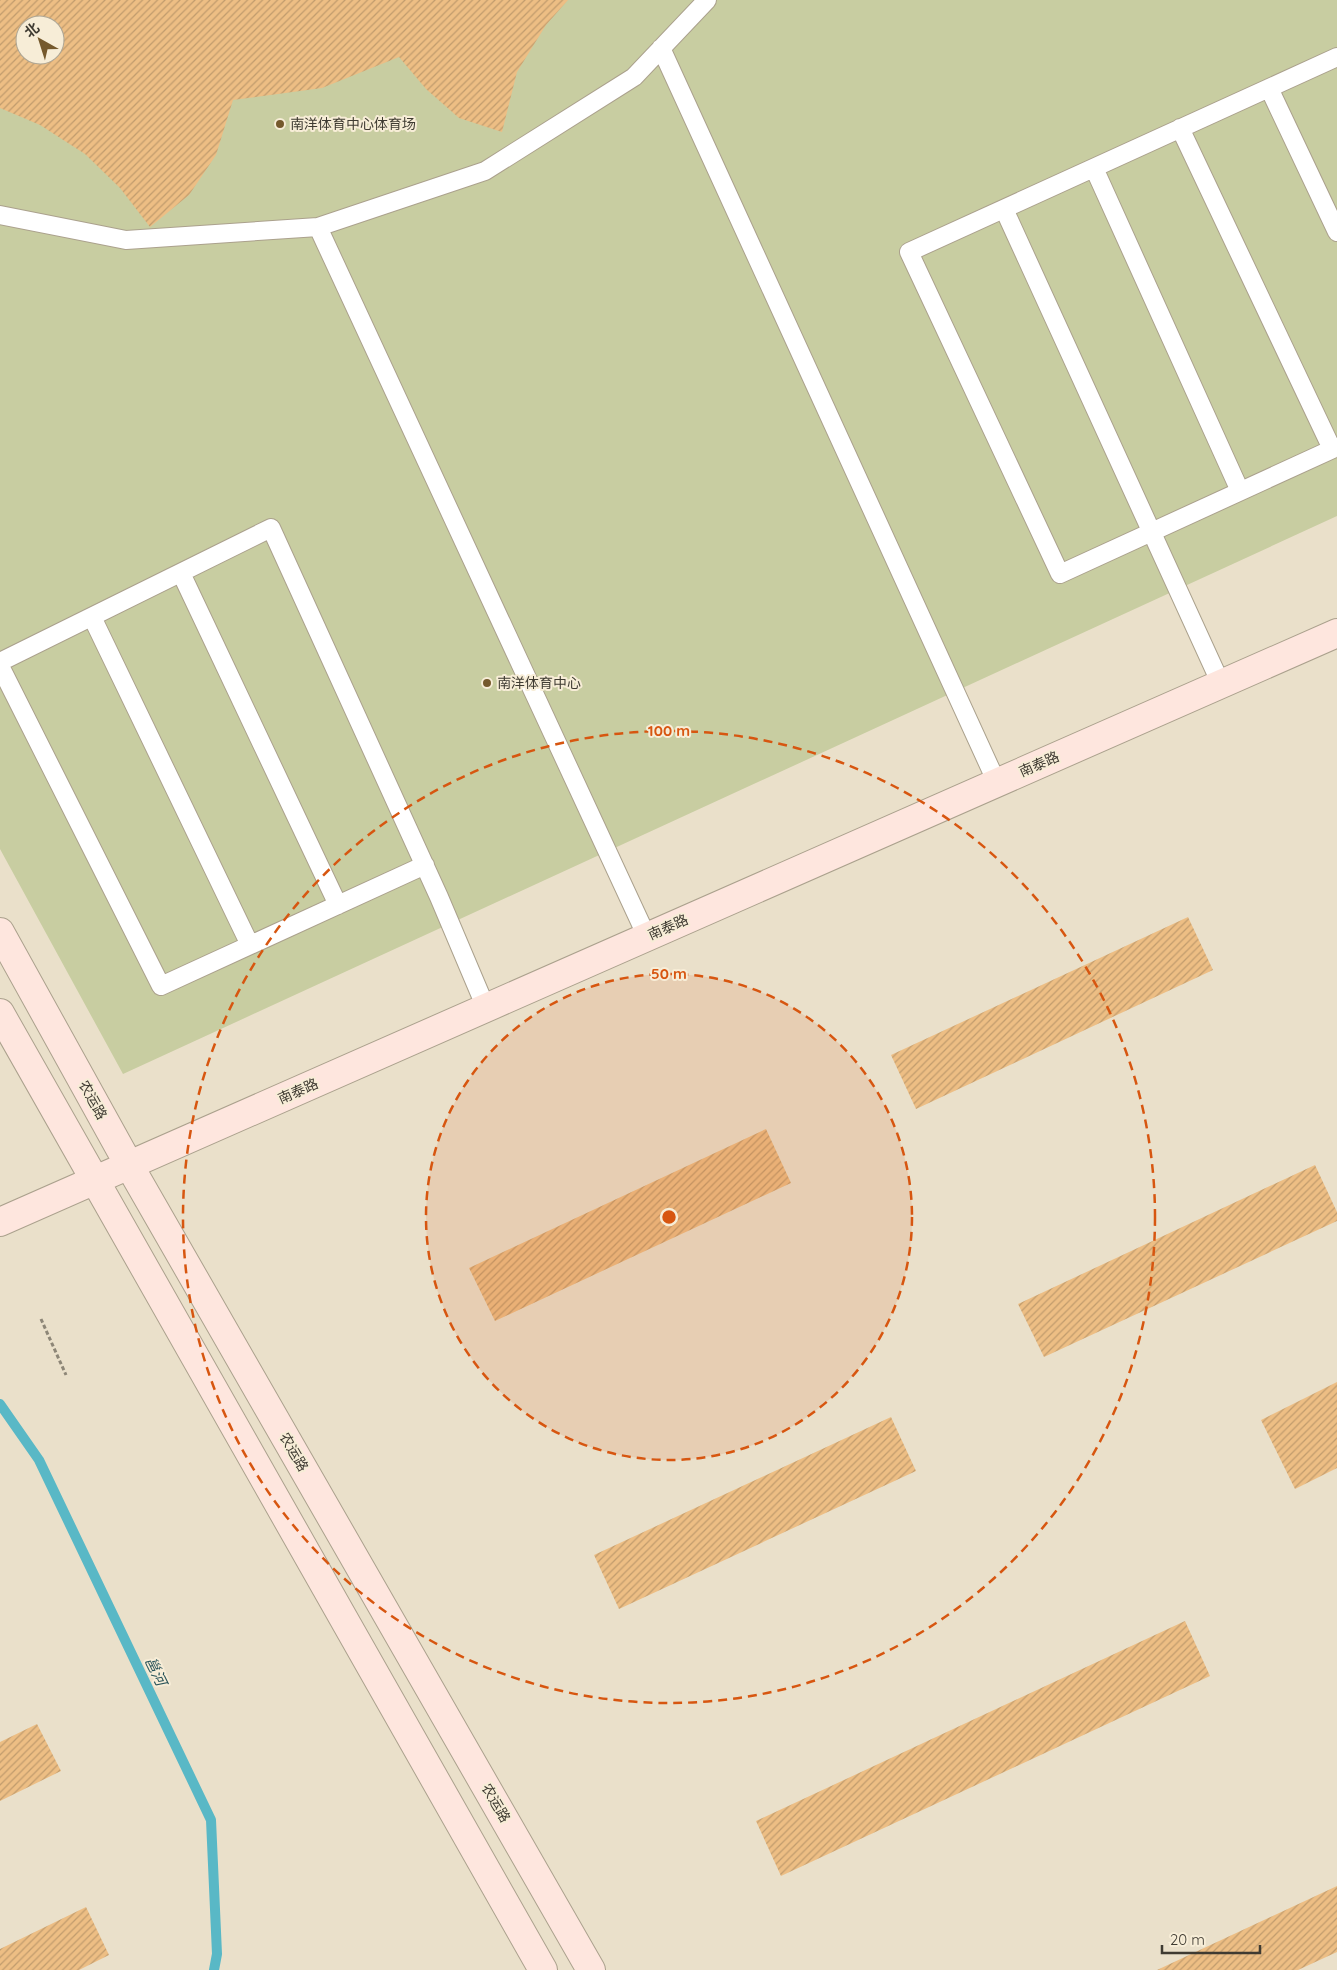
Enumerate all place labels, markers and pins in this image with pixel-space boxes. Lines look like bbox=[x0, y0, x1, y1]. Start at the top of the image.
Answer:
place label: 南洋体育中心体育场 bbox=[290, 115, 416, 133]
marker: 南洋体育中心体育场 bbox=[274, 118, 286, 130]
place label: 南洋体育中心 bbox=[497, 674, 581, 692]
marker: 南洋体育中心 bbox=[481, 677, 493, 689]
centre of rings bbox=[660, 1208, 678, 1226]

